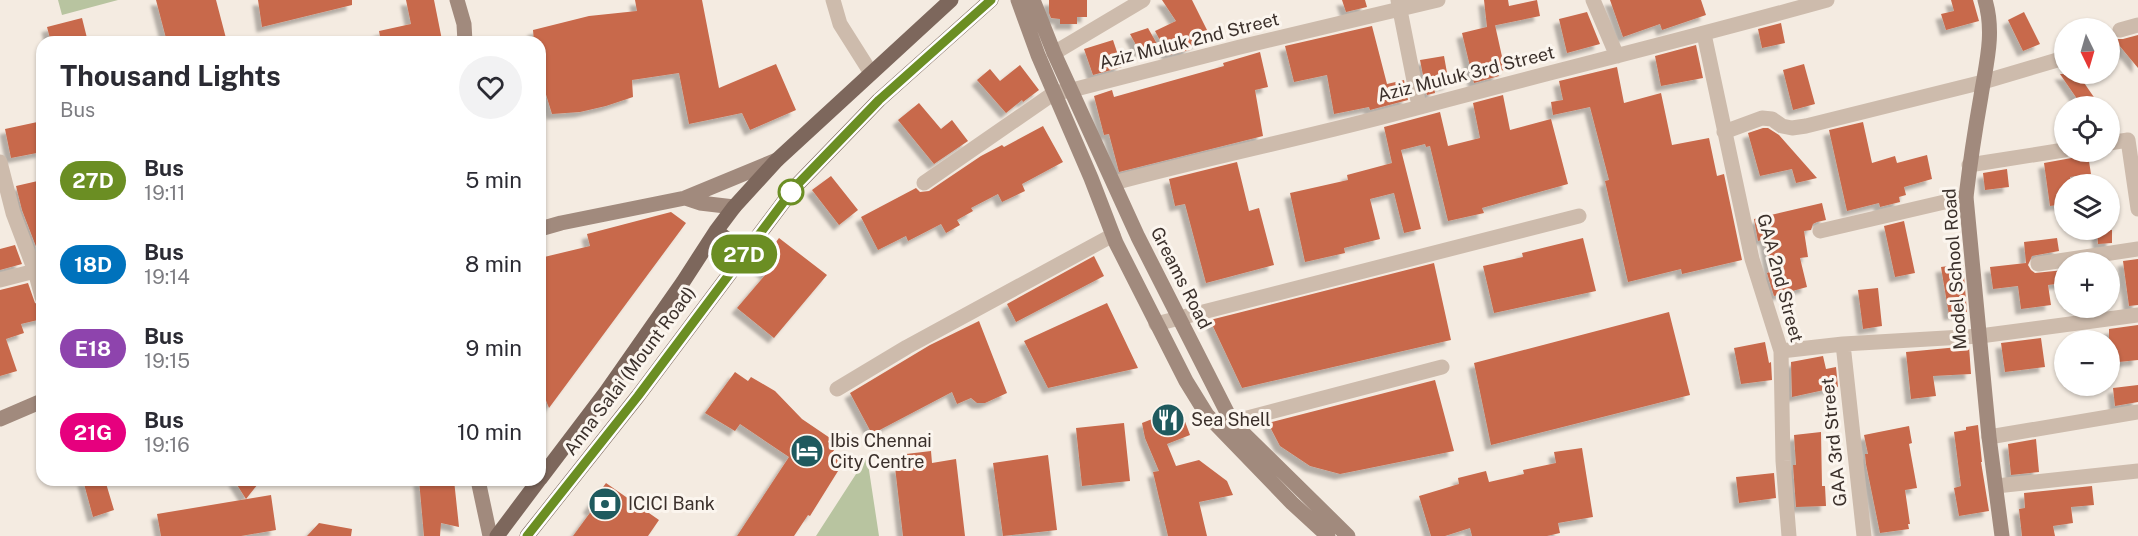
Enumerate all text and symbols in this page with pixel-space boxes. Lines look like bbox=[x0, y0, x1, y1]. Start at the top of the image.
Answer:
street label: Aziz Muluk 2nd Street bbox=[1097, 8, 1281, 73]
north arrow bbox=[2054, 18, 2120, 84]
map controls bbox=[2054, 18, 2120, 396]
street label: Aziz Muluk 3rd Street bbox=[1375, 41, 1557, 106]
button: heart bbox=[459, 56, 522, 119]
text: Thousand Lights bbox=[60, 59, 281, 92]
button: locate bbox=[2054, 96, 2120, 162]
text: Bus bbox=[60, 98, 95, 122]
text: Bus bbox=[144, 155, 184, 181]
text: 5 min bbox=[465, 167, 522, 193]
text: 27D bbox=[72, 168, 114, 193]
button: layers bbox=[2054, 174, 2120, 240]
unlabelled marker bbox=[778, 179, 804, 205]
text: 19:11 bbox=[144, 181, 185, 205]
street label: Model School Road bbox=[1938, 188, 1971, 350]
street label: GAA 2nd Street bbox=[1753, 211, 1808, 344]
street label: Greams Road bbox=[1147, 223, 1216, 332]
line badge: 27D bbox=[710, 234, 778, 274]
text: Bus bbox=[144, 239, 184, 265]
text: 27D bbox=[723, 242, 765, 267]
text: 8 min bbox=[465, 251, 522, 277]
text: 18D bbox=[74, 252, 112, 277]
button: + bbox=[2054, 252, 2120, 318]
text: 19:14 bbox=[144, 265, 190, 289]
street label: Anna Salai (Mount Road) bbox=[559, 282, 700, 459]
text: Bus bbox=[144, 323, 184, 349]
button: − bbox=[2054, 330, 2120, 396]
text: 9 min bbox=[466, 335, 522, 361]
text: E18 bbox=[75, 336, 111, 361]
text: 19:15 bbox=[144, 349, 190, 373]
street label: GAA 3rd Street bbox=[1816, 377, 1851, 507]
restaurant icon: Sea Shell bbox=[1150, 402, 1186, 438]
text: Bus bbox=[144, 407, 184, 433]
place label: Sea Shell bbox=[1191, 409, 1271, 430]
text: 10 min bbox=[457, 419, 522, 445]
text: 21G bbox=[74, 420, 112, 445]
place label: Ibis Chennai City Centre bbox=[830, 430, 932, 472]
text: 19:16 bbox=[144, 433, 190, 457]
hotel icon: Ibis Chennai City Centre bbox=[789, 433, 825, 469]
bank icon: ICICI Bank bbox=[587, 486, 623, 522]
place label: ICICI Bank bbox=[628, 493, 715, 514]

